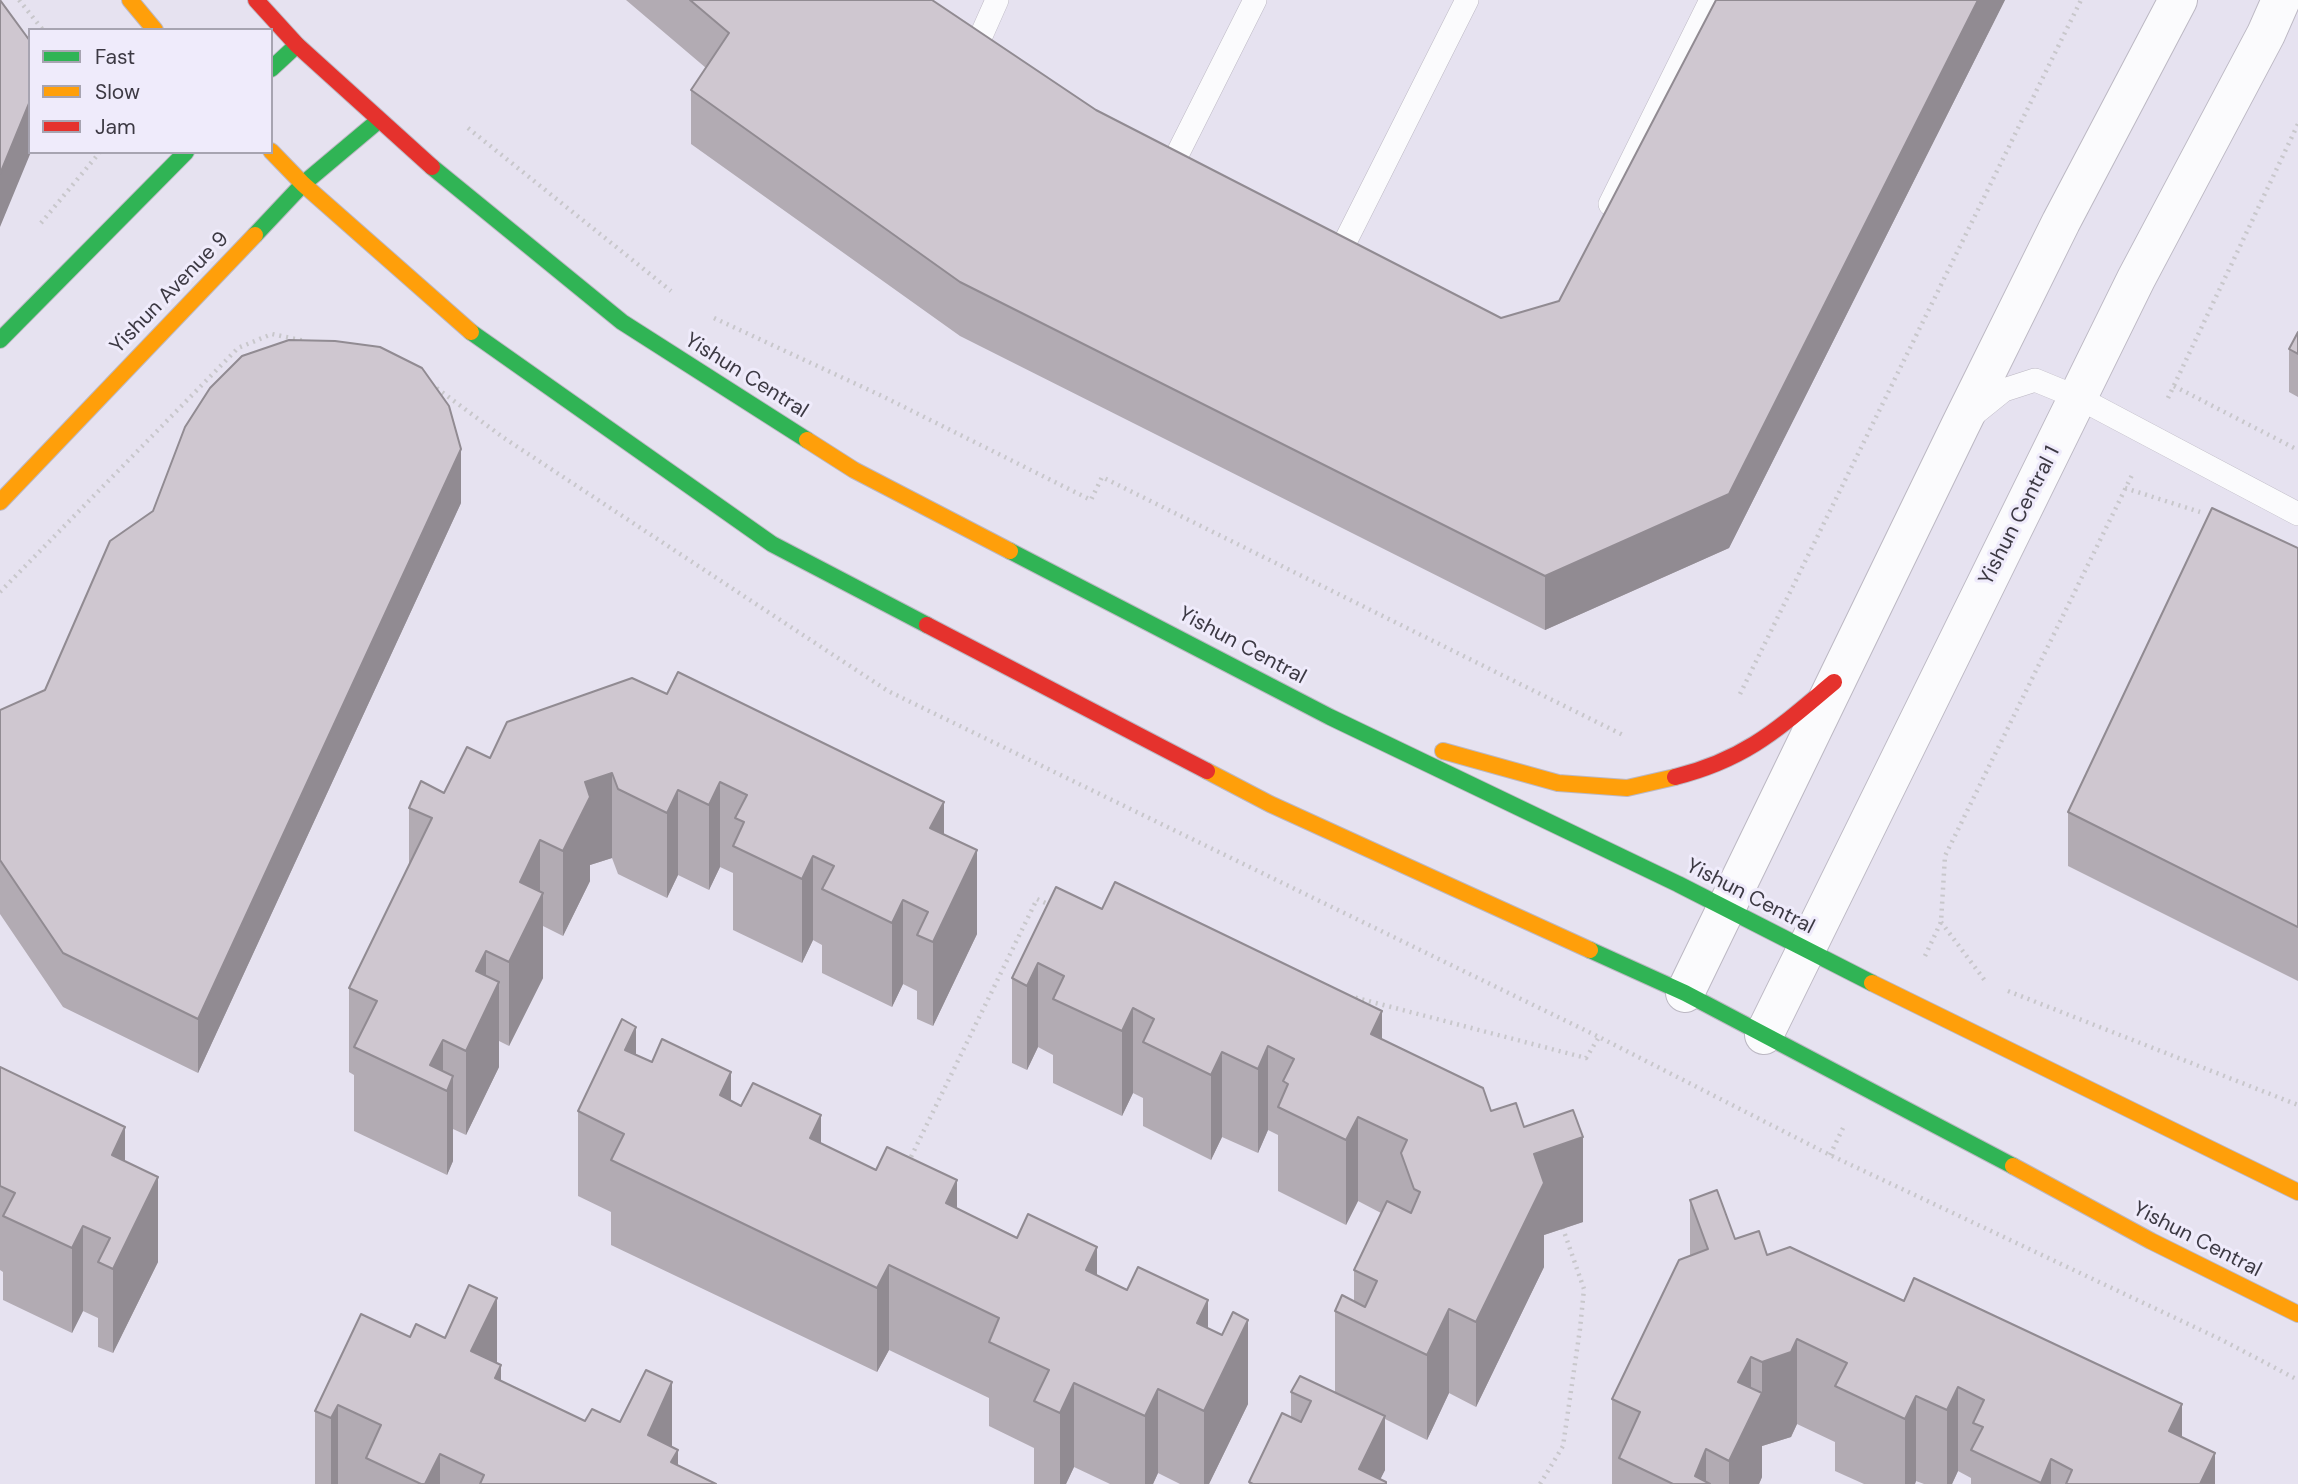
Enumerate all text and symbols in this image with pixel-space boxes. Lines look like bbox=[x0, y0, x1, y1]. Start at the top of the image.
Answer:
legend bbox=[28, 28, 273, 154]
text: Fast bbox=[95, 43, 135, 71]
text: Slow bbox=[95, 78, 140, 106]
text: Jam bbox=[95, 113, 136, 141]
street label: Yishun Avenue 9 bbox=[105, 227, 235, 359]
street label: Yishun Central bbox=[680, 328, 812, 424]
street label: Yishun Central 1 bbox=[1974, 442, 2066, 590]
street label: Yishun Central bbox=[1174, 602, 1310, 690]
street label: Yishun Central bbox=[1682, 854, 1818, 940]
street label: Yishun Central bbox=[2129, 1197, 2265, 1283]

